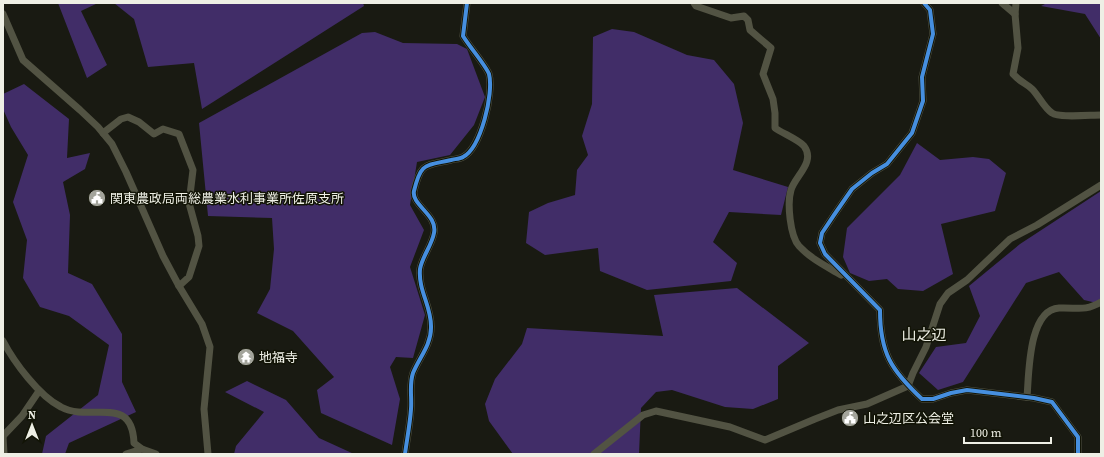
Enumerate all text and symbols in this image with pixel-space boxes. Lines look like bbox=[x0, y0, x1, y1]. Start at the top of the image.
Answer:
public building icon: 関東農政局両総農業水利事業所佐原支所 bbox=[87, 188, 107, 208]
place label: 関東農政局両総農業水利事業所佐原支所 bbox=[110, 190, 344, 207]
district label: 山之辺 bbox=[901, 324, 947, 345]
temple icon: 地福寺 bbox=[236, 347, 256, 367]
place label: 地福寺 bbox=[259, 349, 298, 366]
north arrow bbox=[12, 405, 52, 445]
text: N bbox=[28, 408, 36, 423]
public building icon: 山之辺区公会堂 bbox=[840, 408, 860, 428]
place label: 山之辺区公会堂 bbox=[863, 410, 954, 427]
scale bar bbox=[964, 419, 1051, 445]
text: 100 m bbox=[970, 425, 1002, 441]

